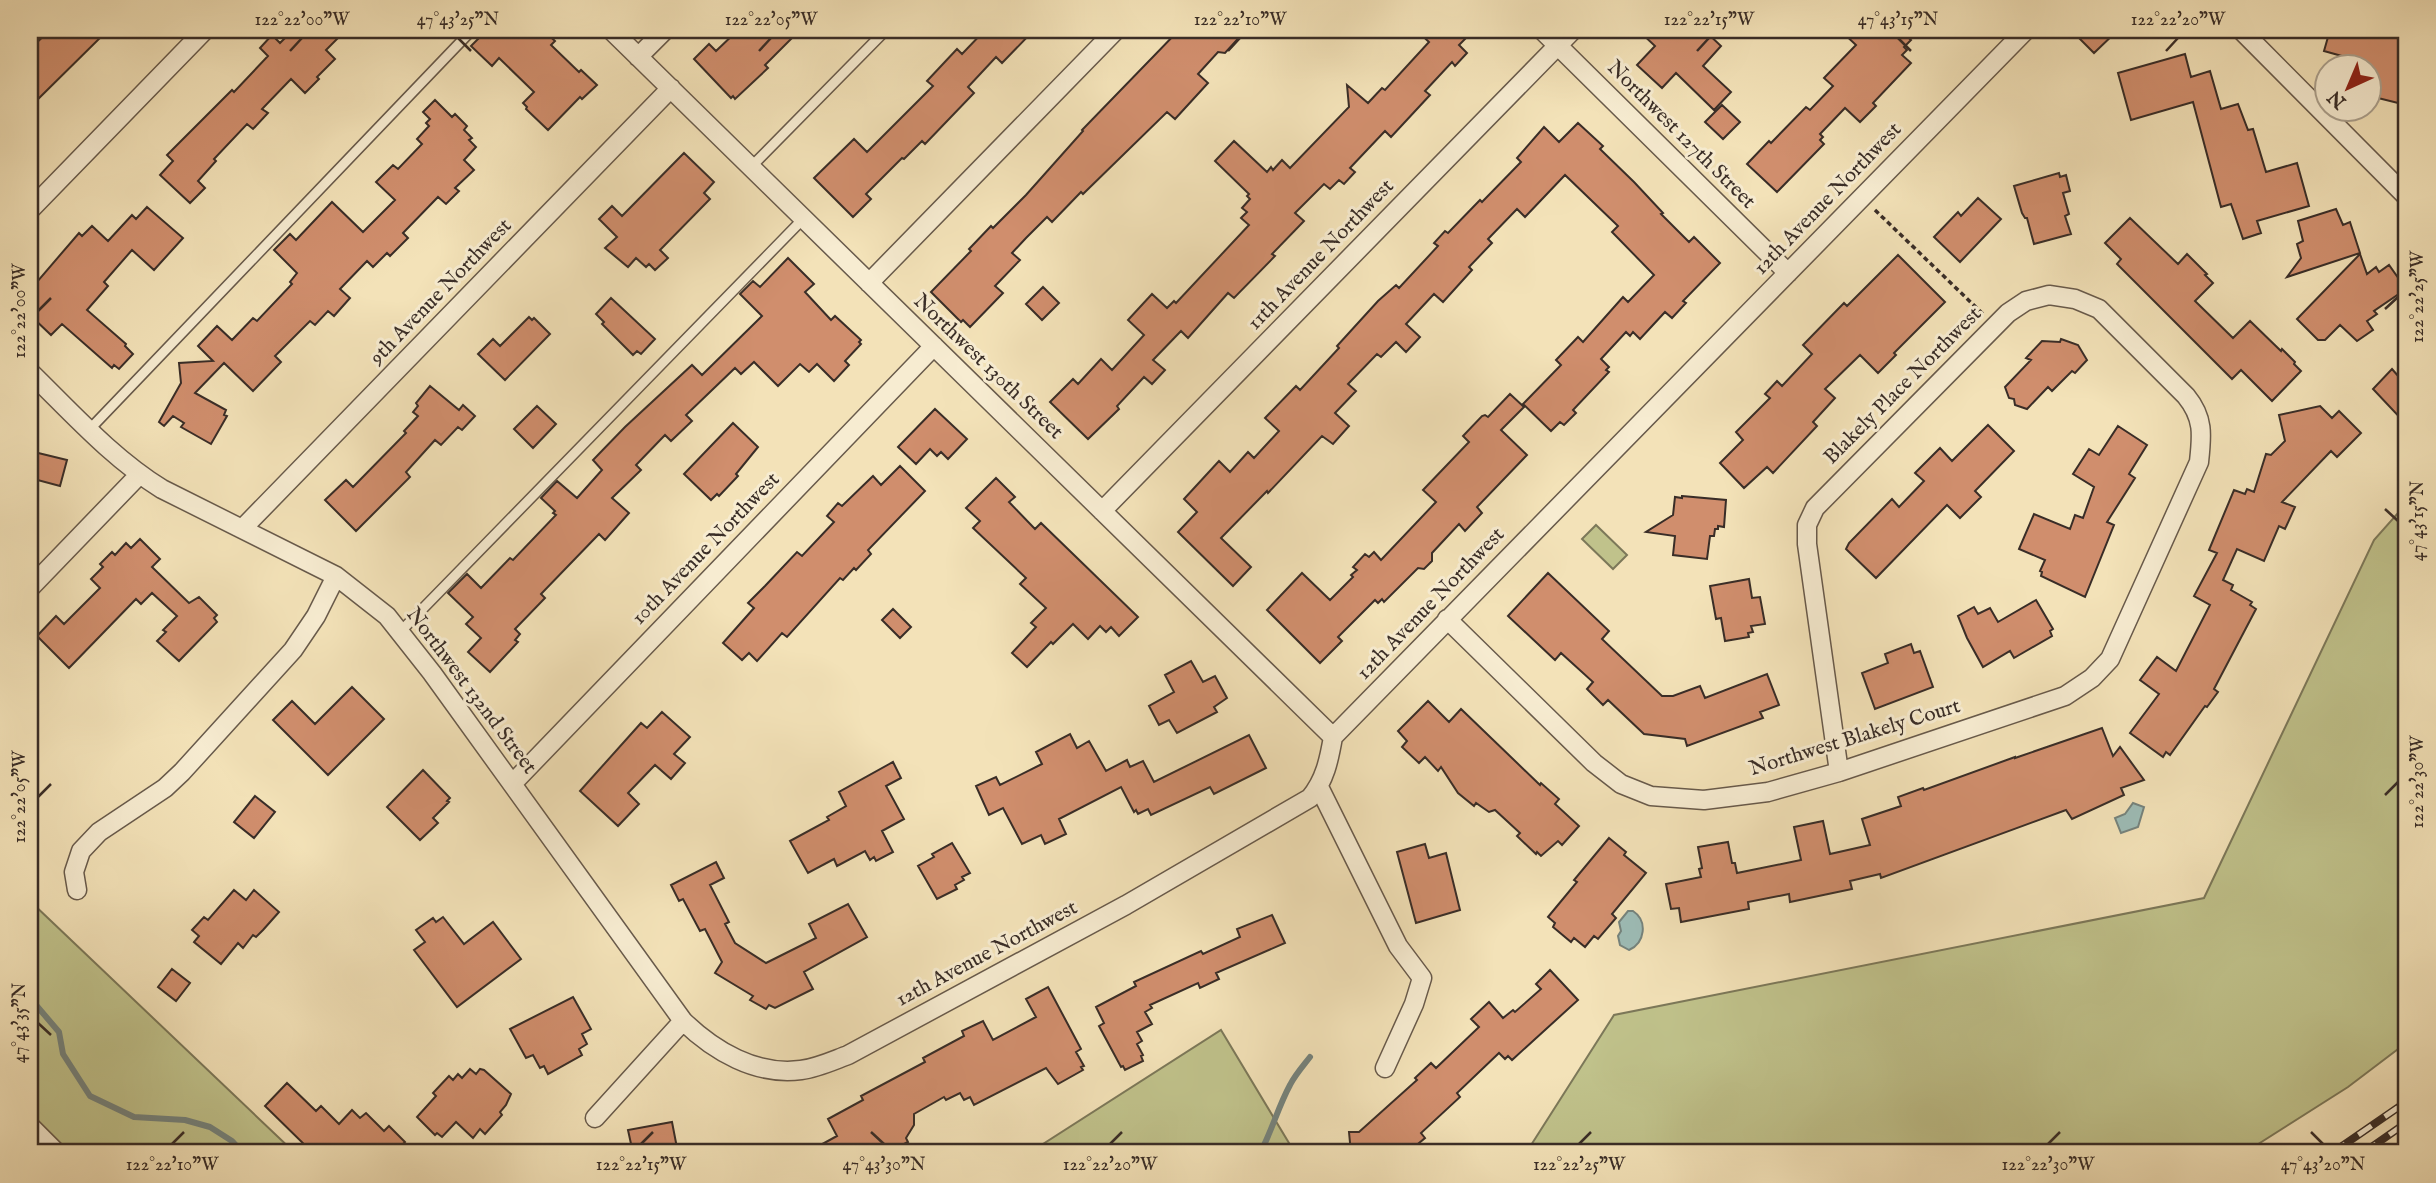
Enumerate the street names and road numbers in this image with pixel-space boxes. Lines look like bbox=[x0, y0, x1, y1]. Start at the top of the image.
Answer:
street label: Northwest 127th Street bbox=[1601, 55, 1761, 215]
street label: 12th Avenue Northwest bbox=[1748, 117, 1908, 281]
street label: 11th Avenue Northwest bbox=[1242, 174, 1400, 336]
street label: 9th Avenue Northwest bbox=[363, 213, 518, 372]
street label: Northwest 130th Street bbox=[907, 288, 1069, 446]
street label: Blakely Place Northwest bbox=[1818, 301, 1988, 471]
street label: 10th Avenue Northwest bbox=[626, 467, 786, 631]
street label: 12th Avenue Northwest bbox=[1351, 522, 1511, 686]
street label: Northwest 132nd Street bbox=[399, 602, 543, 780]
street label: Northwest Blakely Court bbox=[1746, 693, 1964, 783]
street label: 12th Avenue Northwest bbox=[892, 895, 1082, 1013]

